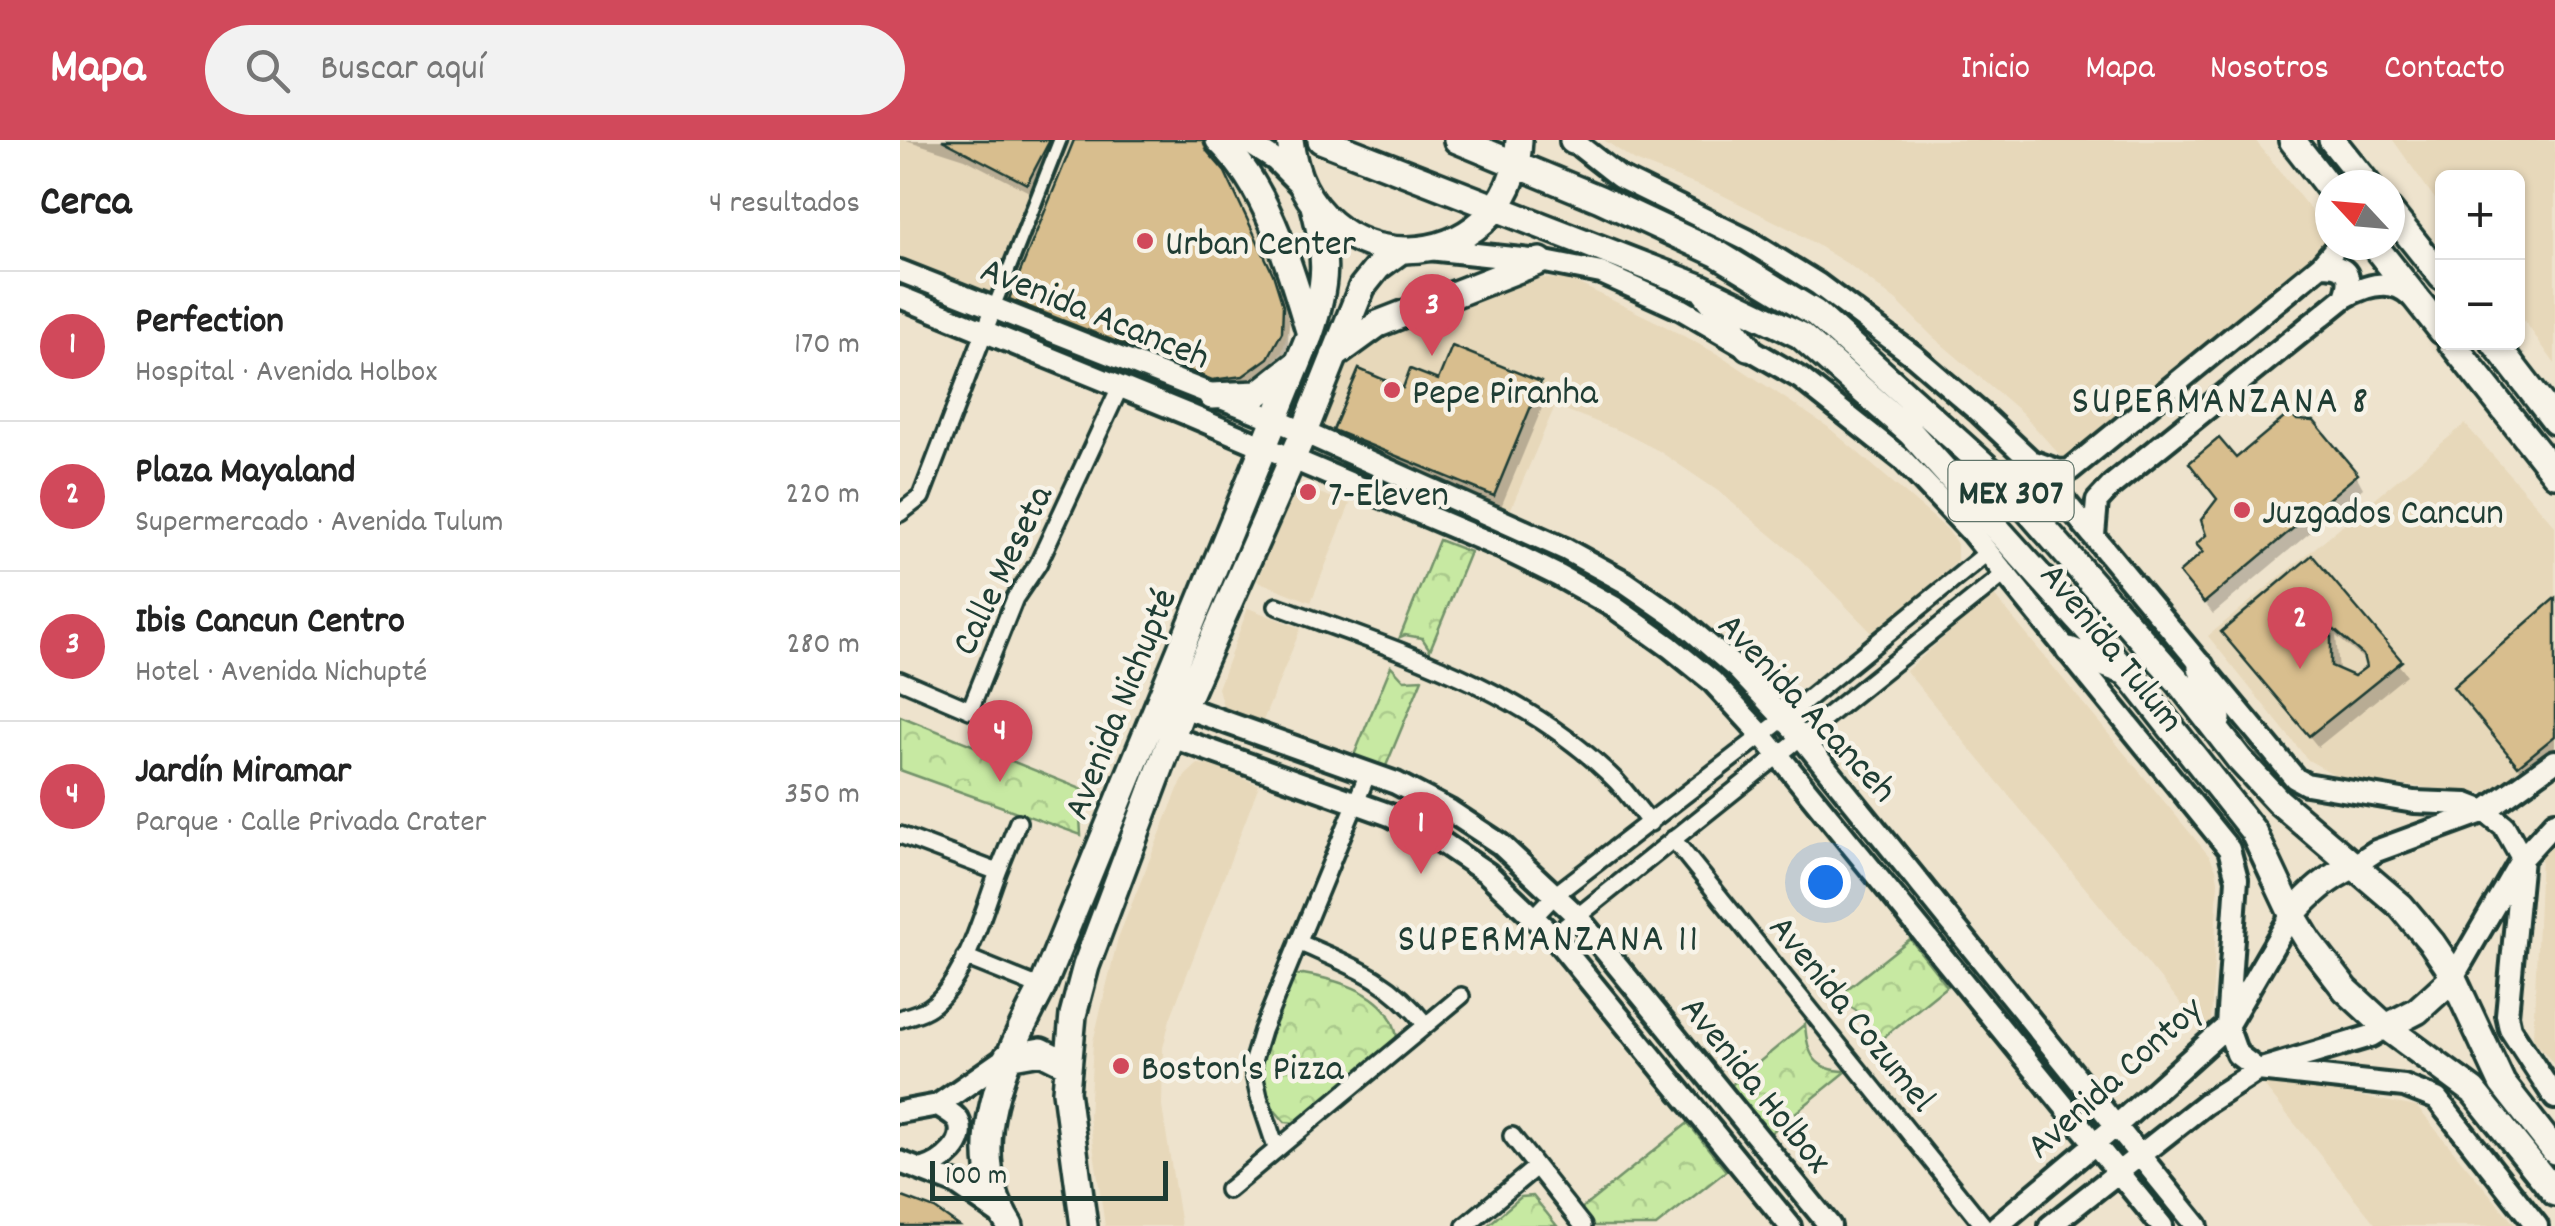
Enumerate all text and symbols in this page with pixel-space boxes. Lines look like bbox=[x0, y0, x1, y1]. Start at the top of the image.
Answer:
search box bbox=[205, 25, 905, 115]
text: Mapa bbox=[50, 36, 145, 105]
icon: search bbox=[240, 43, 295, 98]
text: Buscar aquí bbox=[320, 43, 485, 98]
text: Inicio bbox=[1961, 45, 2030, 95]
text: Mapa bbox=[2085, 45, 2155, 95]
text: Nosotros bbox=[2210, 45, 2329, 95]
text: Contacto bbox=[2384, 45, 2505, 95]
north arrow bbox=[2315, 170, 2405, 260]
map controls bbox=[2435, 170, 2525, 350]
button: + bbox=[2435, 170, 2525, 260]
text: Cerca bbox=[40, 175, 131, 235]
text: 4 resultados bbox=[709, 182, 860, 228]
place label: Urban Center bbox=[1165, 219, 1356, 274]
marker: Urban Center bbox=[1134, 230, 1156, 252]
street label: Avenida Acanceh bbox=[971, 245, 1217, 387]
button: − bbox=[2435, 260, 2525, 350]
pin: 3 bbox=[1400, 274, 1464, 356]
text: Perfection bbox=[135, 296, 284, 351]
text: 1 bbox=[69, 323, 76, 369]
text: 170 m bbox=[794, 323, 860, 369]
text: Hospital · Avenida Holbox bbox=[135, 351, 437, 397]
place label: Pepe Piranha bbox=[1412, 368, 1599, 423]
district label: SUPERMANZANA 8 bbox=[2071, 376, 2371, 433]
marker: Pepe Piranha bbox=[1381, 379, 1403, 401]
text: Plaza Mayaland bbox=[135, 446, 356, 501]
road number: MEX 307 bbox=[1948, 461, 2074, 521]
place label: 7-Eleven bbox=[1328, 470, 1449, 525]
text: 2 bbox=[66, 473, 79, 519]
text: 220 m bbox=[785, 473, 860, 519]
street label: Calle Meseta bbox=[940, 476, 1070, 666]
marker: 7-Eleven bbox=[1297, 481, 1319, 503]
place label: Juzgados Cancun bbox=[2262, 488, 2504, 543]
marker: Juzgados Cancun bbox=[2231, 499, 2253, 521]
text: Supermercado · Avenida Tulum bbox=[135, 501, 504, 547]
street label: Avenida Tulum bbox=[2024, 552, 2196, 747]
street label: Avenida Nichupté bbox=[1052, 581, 1194, 829]
pin: 2 bbox=[2268, 586, 2332, 669]
text: Ibis Cancun Centro bbox=[135, 596, 405, 651]
street label: Avenida Acanceh bbox=[1702, 602, 1908, 817]
text: 3 bbox=[65, 623, 80, 669]
text: 280 m bbox=[786, 623, 860, 669]
text: Hotel · Avenida Nichupté bbox=[135, 651, 427, 697]
pin: 4 bbox=[968, 700, 1032, 782]
text: Jardín Miramar bbox=[135, 746, 351, 801]
text: 4 bbox=[66, 773, 79, 819]
text: 350 m bbox=[784, 773, 860, 819]
pin: 1 bbox=[1388, 792, 1454, 874]
text: Parque · Calle Privada Crater bbox=[135, 801, 486, 847]
your location bbox=[1800, 857, 1851, 908]
street label: Avenida Cozumel bbox=[1753, 905, 1947, 1126]
district label: SUPERMANZANA 11 bbox=[1397, 914, 1701, 971]
street label: Avenida Contoy bbox=[2016, 985, 2218, 1175]
street label: Avenida Holbox bbox=[1665, 986, 1843, 1187]
place label: Boston's Pizza bbox=[1141, 1044, 1345, 1099]
marker: Boston's Pizza bbox=[1110, 1055, 1132, 1077]
scale bar bbox=[930, 1156, 1168, 1200]
text: 100 m bbox=[945, 1158, 1007, 1198]

